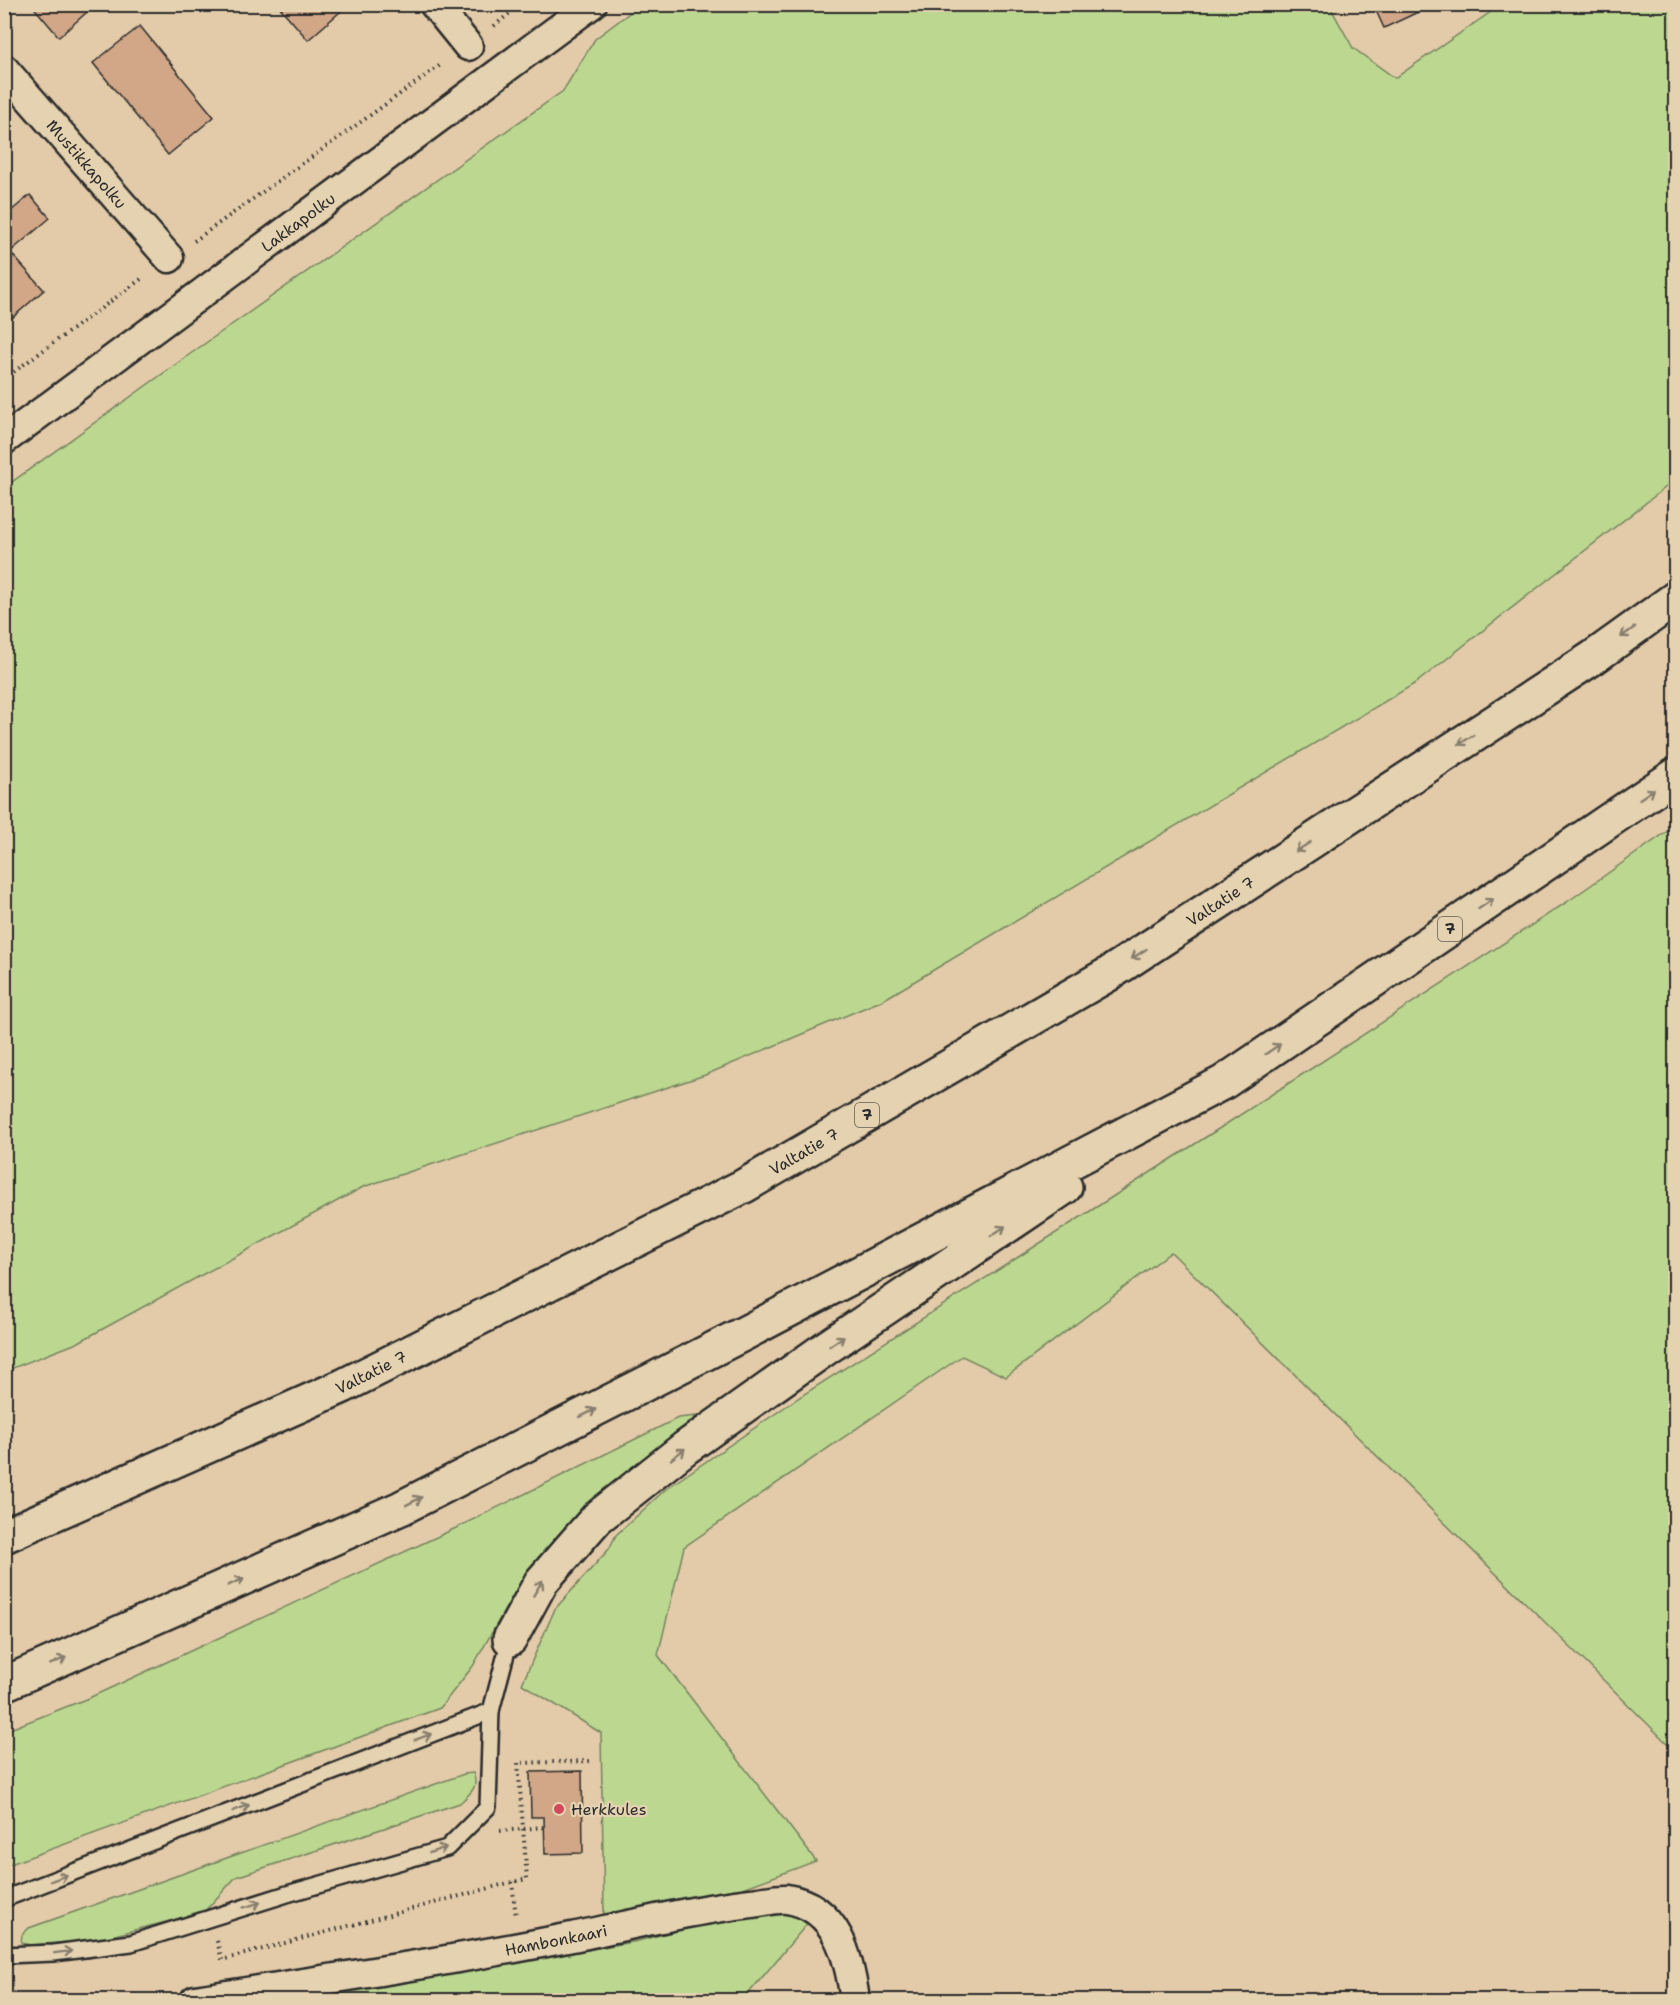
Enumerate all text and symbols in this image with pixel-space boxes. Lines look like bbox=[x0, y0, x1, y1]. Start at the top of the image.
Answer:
street label: Mustikkapolku bbox=[42, 115, 131, 213]
street label: Lakkapolku bbox=[257, 188, 340, 257]
one-way arrow bbox=[1620, 626, 1636, 638]
one-way arrow bbox=[1458, 735, 1475, 747]
one-way arrow bbox=[1639, 788, 1655, 800]
one-way arrow bbox=[1295, 841, 1311, 853]
street label: Valtatie 7 bbox=[1183, 872, 1259, 931]
one-way arrow bbox=[1477, 898, 1494, 910]
road number: 7 bbox=[1438, 917, 1462, 941]
one-way arrow bbox=[1132, 948, 1148, 960]
one-way arrow bbox=[1264, 1043, 1281, 1055]
road number: 7 bbox=[855, 1103, 879, 1127]
street label: Valtatie 7 bbox=[766, 1123, 843, 1180]
one-way arrow bbox=[989, 1224, 1006, 1237]
one-way arrow bbox=[828, 1335, 844, 1347]
street label: Valtatie 7 bbox=[332, 1346, 410, 1399]
one-way arrow bbox=[578, 1407, 596, 1418]
one-way arrow bbox=[670, 1447, 686, 1460]
one-way arrow bbox=[405, 1495, 423, 1507]
one-way arrow bbox=[227, 1575, 245, 1587]
one-way arrow bbox=[533, 1580, 545, 1597]
one-way arrow bbox=[49, 1655, 67, 1667]
one-way arrow bbox=[413, 1731, 432, 1742]
place label: Herkkules bbox=[571, 1799, 647, 1820]
one-way arrow bbox=[231, 1801, 250, 1812]
marker: Herkkules bbox=[552, 1802, 566, 1816]
one-way arrow bbox=[429, 1844, 448, 1855]
one-way arrow bbox=[49, 1872, 68, 1883]
one-way arrow bbox=[242, 1899, 261, 1910]
street label: Hambonkaari bbox=[503, 1920, 609, 1961]
one-way arrow bbox=[52, 1946, 72, 1957]

